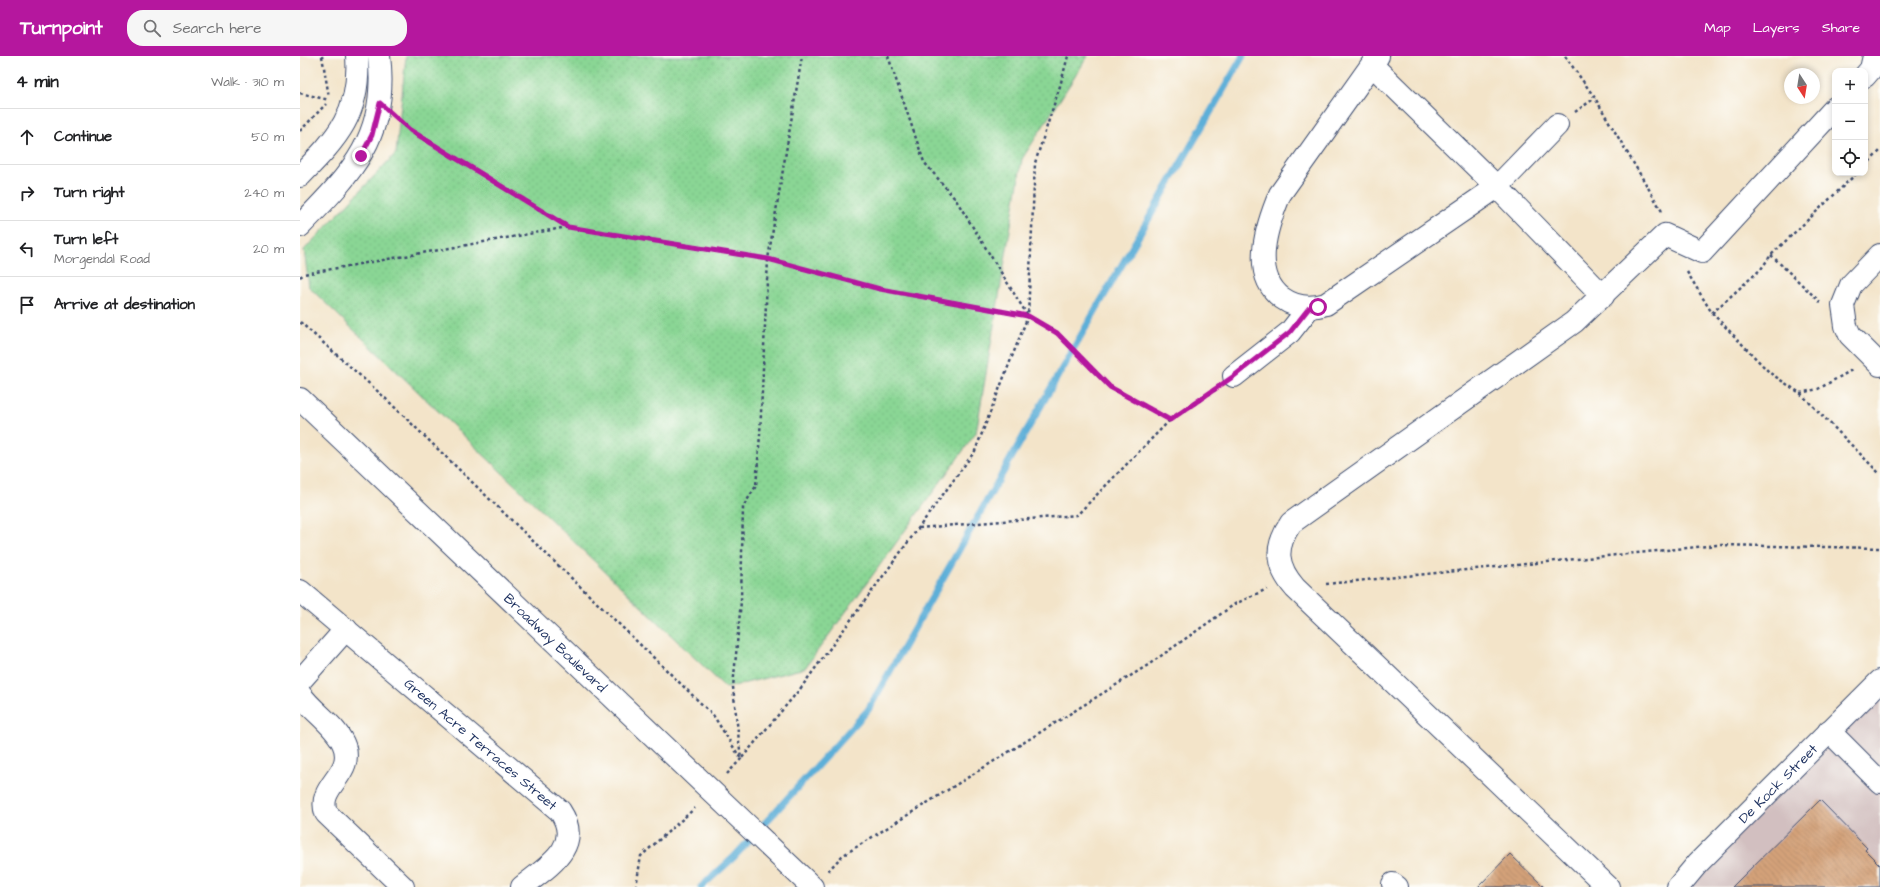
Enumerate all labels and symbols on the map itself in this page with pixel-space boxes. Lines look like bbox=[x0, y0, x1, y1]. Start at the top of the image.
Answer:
north arrow bbox=[1784, 68, 1820, 104]
route end bbox=[352, 147, 370, 165]
route start bbox=[1309, 298, 1327, 316]
street label: Broadway Boulevard bbox=[499, 589, 611, 697]
street label: Green Acre Terraces Street bbox=[399, 674, 561, 816]
street label: De Kock Street bbox=[1734, 740, 1823, 828]

